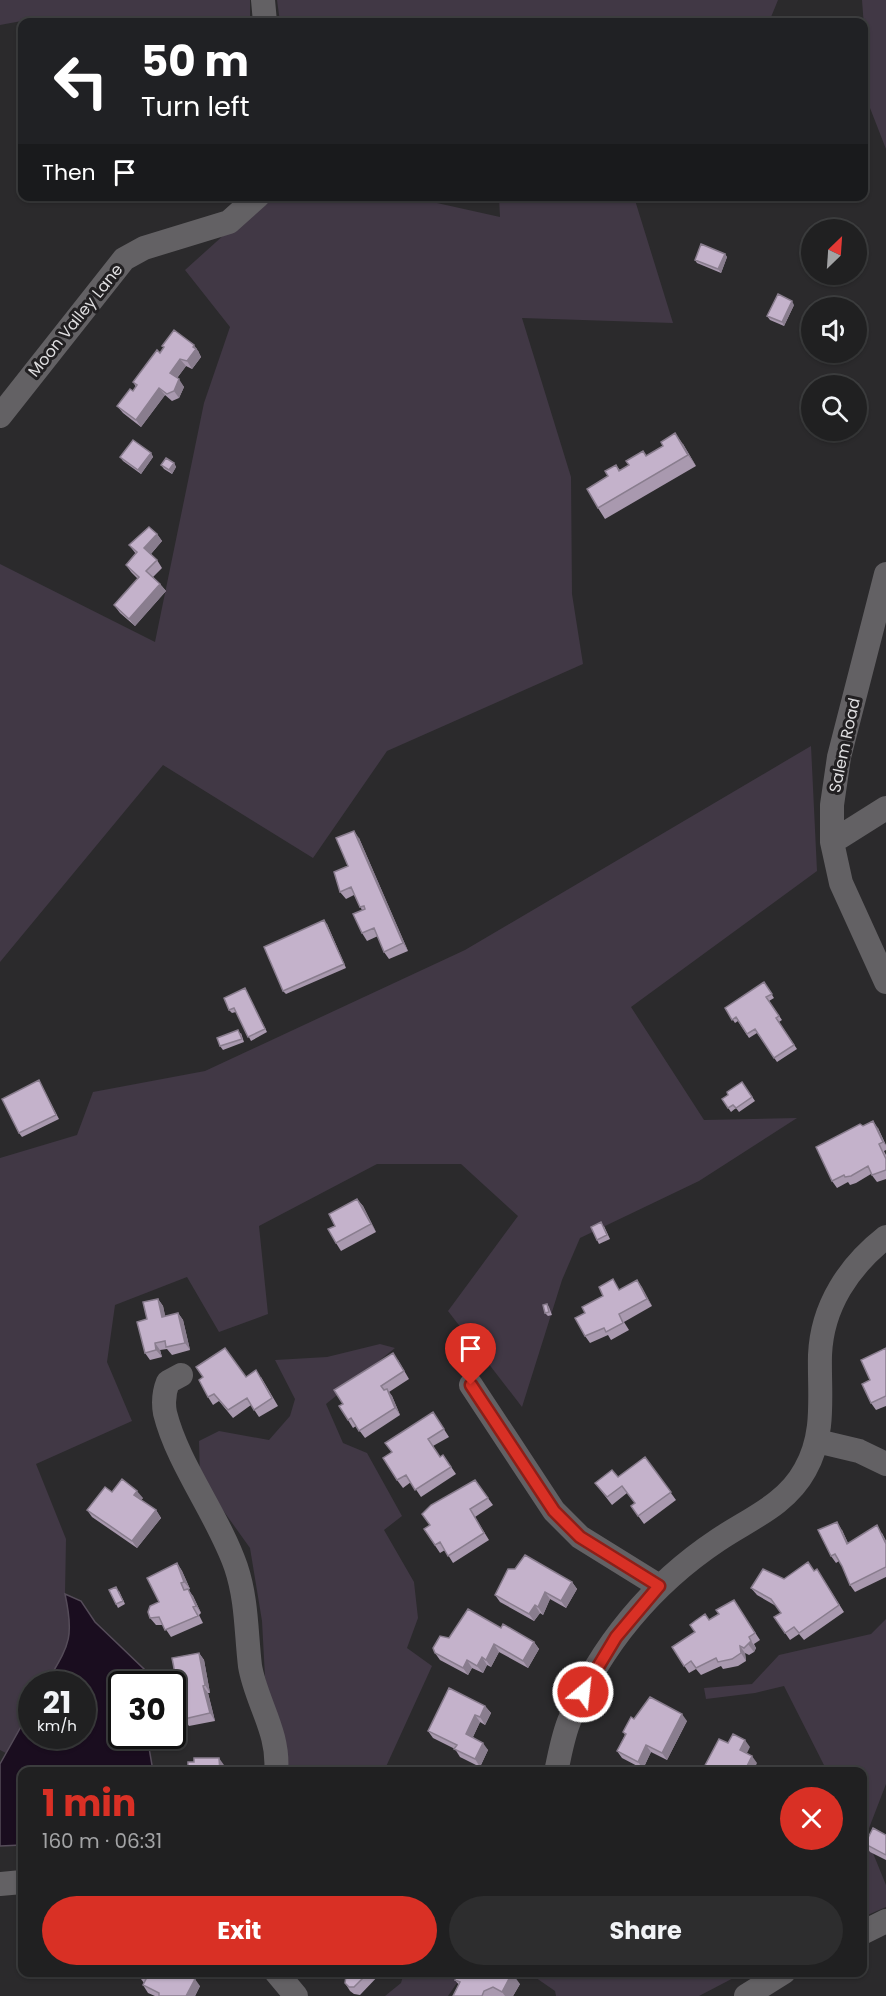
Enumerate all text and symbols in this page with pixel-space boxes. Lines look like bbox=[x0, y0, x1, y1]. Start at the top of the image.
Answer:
text: 50 m bbox=[141, 32, 249, 91]
icon: left bbox=[42, 42, 120, 120]
text: Turn left bbox=[141, 88, 250, 125]
icon: arrive bbox=[108, 156, 141, 189]
text: Then bbox=[42, 157, 96, 188]
north arrow bbox=[801, 219, 867, 285]
map controls bbox=[801, 219, 867, 441]
street label: Moon Valley Lane bbox=[23, 259, 128, 382]
button: sound bbox=[801, 297, 867, 363]
button: search bbox=[801, 375, 867, 441]
street label: Salem Road bbox=[823, 696, 866, 795]
pin bbox=[445, 1323, 496, 1385]
icon: arrive bbox=[454, 1332, 487, 1365]
position arrow bbox=[551, 1660, 615, 1724]
speed limit sign: 30 bbox=[108, 1671, 186, 1749]
text: 21 bbox=[43, 1681, 71, 1724]
text: km/h bbox=[37, 1715, 77, 1736]
text: 1 min bbox=[42, 1778, 136, 1829]
button: close bbox=[780, 1787, 843, 1850]
text: 160 m · 06:31 bbox=[42, 1827, 162, 1855]
button: Exit bbox=[42, 1896, 437, 1965]
button: Share bbox=[449, 1896, 843, 1965]

